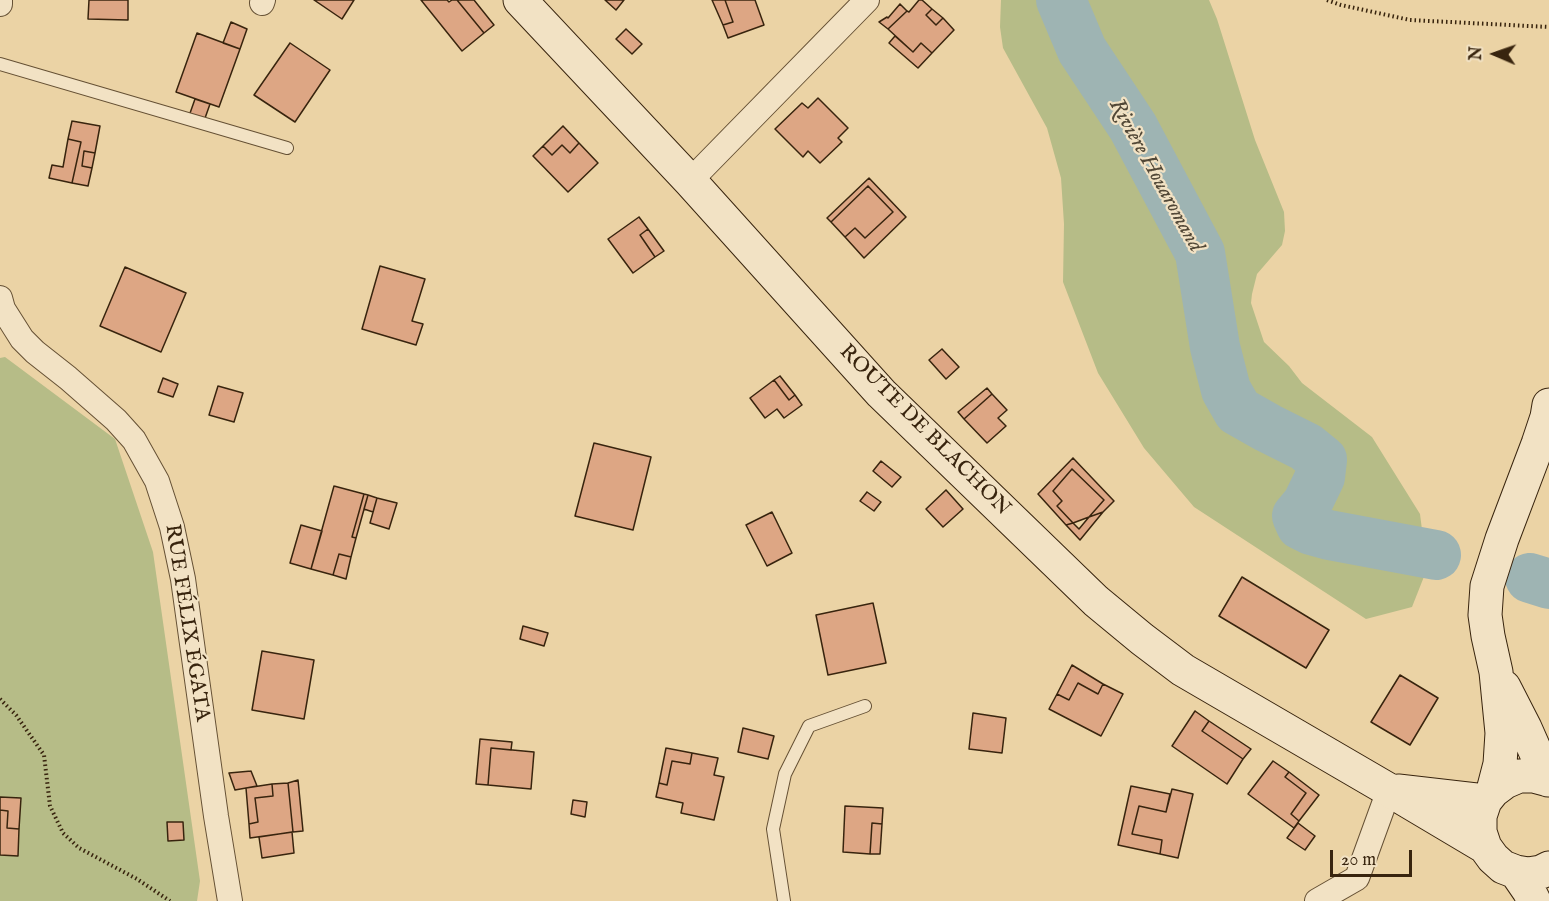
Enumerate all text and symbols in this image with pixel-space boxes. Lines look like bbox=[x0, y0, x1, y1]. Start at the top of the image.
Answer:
north arrow bbox=[1465, 24, 1525, 84]
text: N bbox=[1467, 46, 1487, 61]
water label: Rivière Houaromand bbox=[1102, 95, 1208, 257]
street label: ROUTE DE BLACHON bbox=[833, 340, 1015, 522]
street label: RUE FÉLIX ÉGATA bbox=[158, 523, 214, 723]
scale bar bbox=[1333, 838, 1416, 876]
text: 20 m bbox=[1341, 849, 1376, 872]

